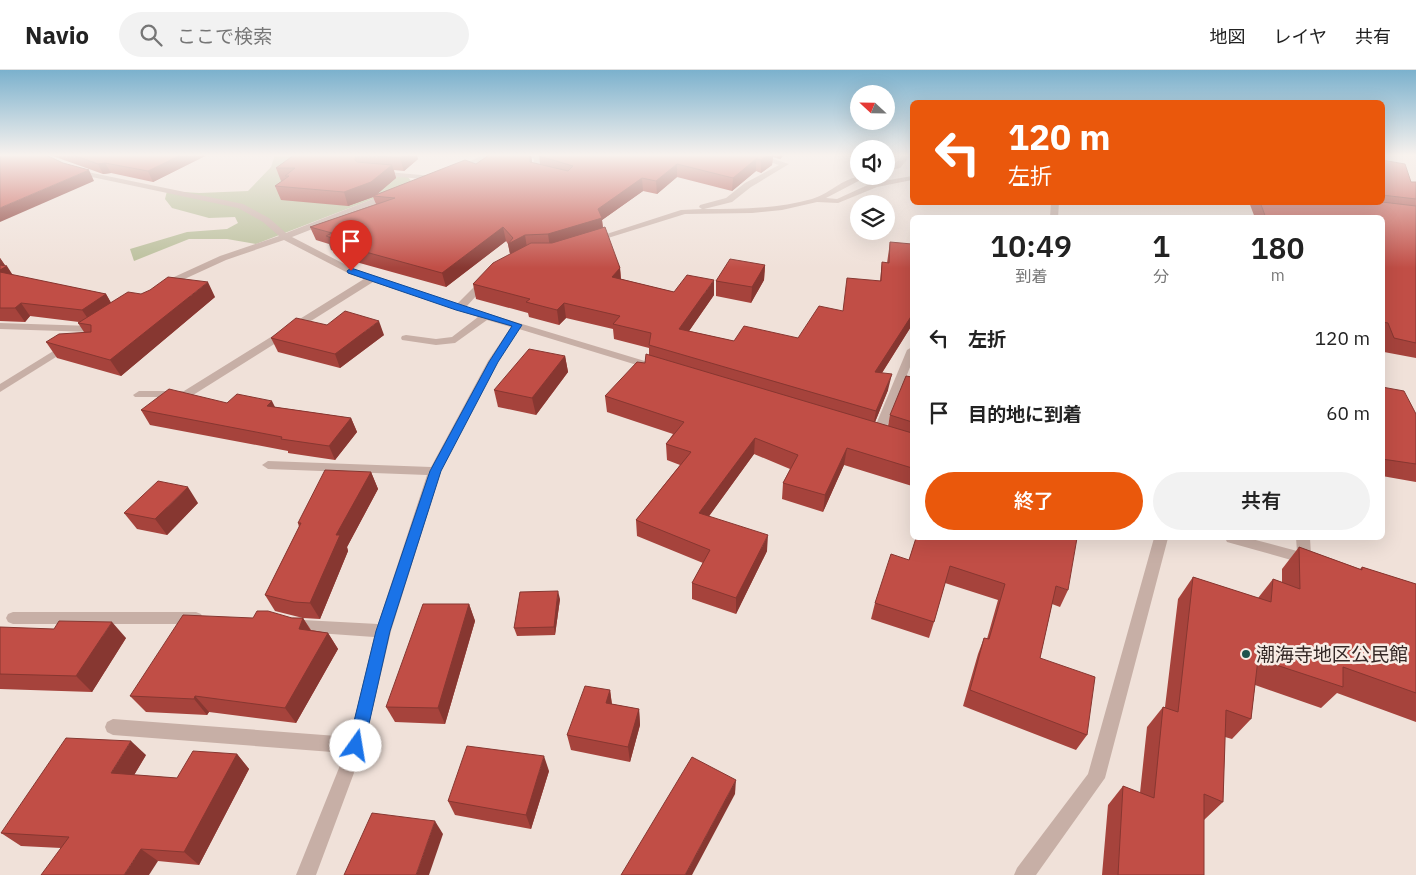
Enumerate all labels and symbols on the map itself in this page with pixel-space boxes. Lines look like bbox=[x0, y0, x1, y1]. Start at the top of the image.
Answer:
north arrow bbox=[850, 85, 895, 130]
pin bbox=[330, 220, 372, 271]
place label: 潮海寺地区公民館 bbox=[1256, 642, 1408, 666]
marker: 潮海寺地区公民館 bbox=[1240, 648, 1252, 660]
position arrow bbox=[329, 719, 381, 771]

